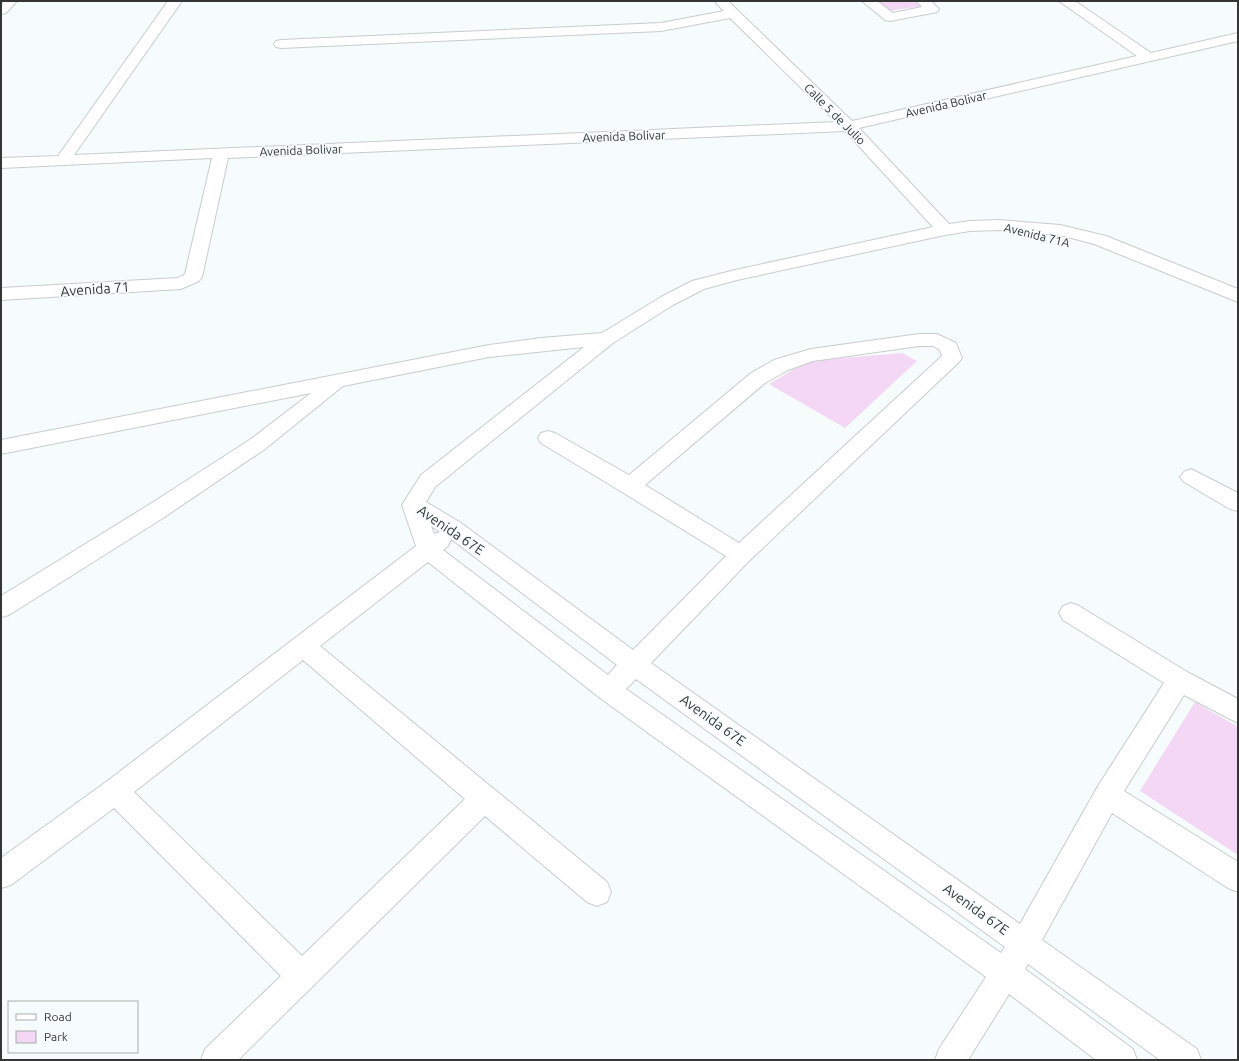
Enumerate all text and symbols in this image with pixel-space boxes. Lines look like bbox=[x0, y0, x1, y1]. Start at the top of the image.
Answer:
street label: Calle 5 de Julio bbox=[802, 81, 868, 147]
street label: Avenida Bolivar bbox=[904, 88, 988, 120]
street label: Avenida Bolivar bbox=[582, 128, 666, 144]
street label: Avenida Bolivar bbox=[259, 142, 343, 158]
street label: Avenida 71A bbox=[1003, 221, 1071, 249]
street label: Avenida 71 bbox=[60, 279, 130, 299]
street label: Avenida 67E bbox=[415, 502, 488, 558]
street label: Avenida 67E bbox=[677, 691, 749, 749]
street label: Avenida 67E bbox=[940, 880, 1012, 938]
legend bbox=[8, 1001, 138, 1053]
text: Road bbox=[44, 1010, 72, 1023]
text: Park bbox=[44, 1030, 68, 1043]

